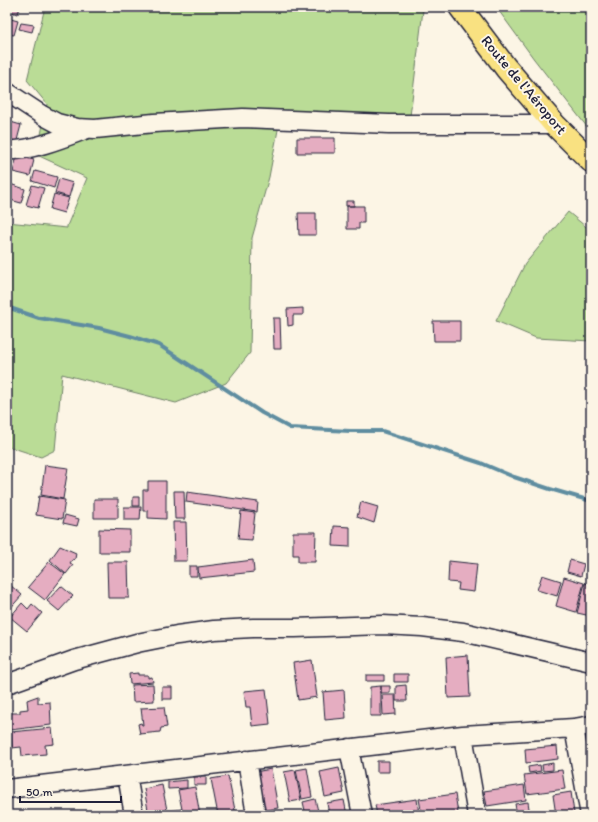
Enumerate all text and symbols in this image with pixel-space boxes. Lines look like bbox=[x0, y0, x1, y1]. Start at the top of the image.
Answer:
street label: Route de l'Aéroport bbox=[477, 32, 571, 138]
scale bar bbox=[20, 778, 121, 804]
text: 50 m bbox=[26, 785, 52, 799]

